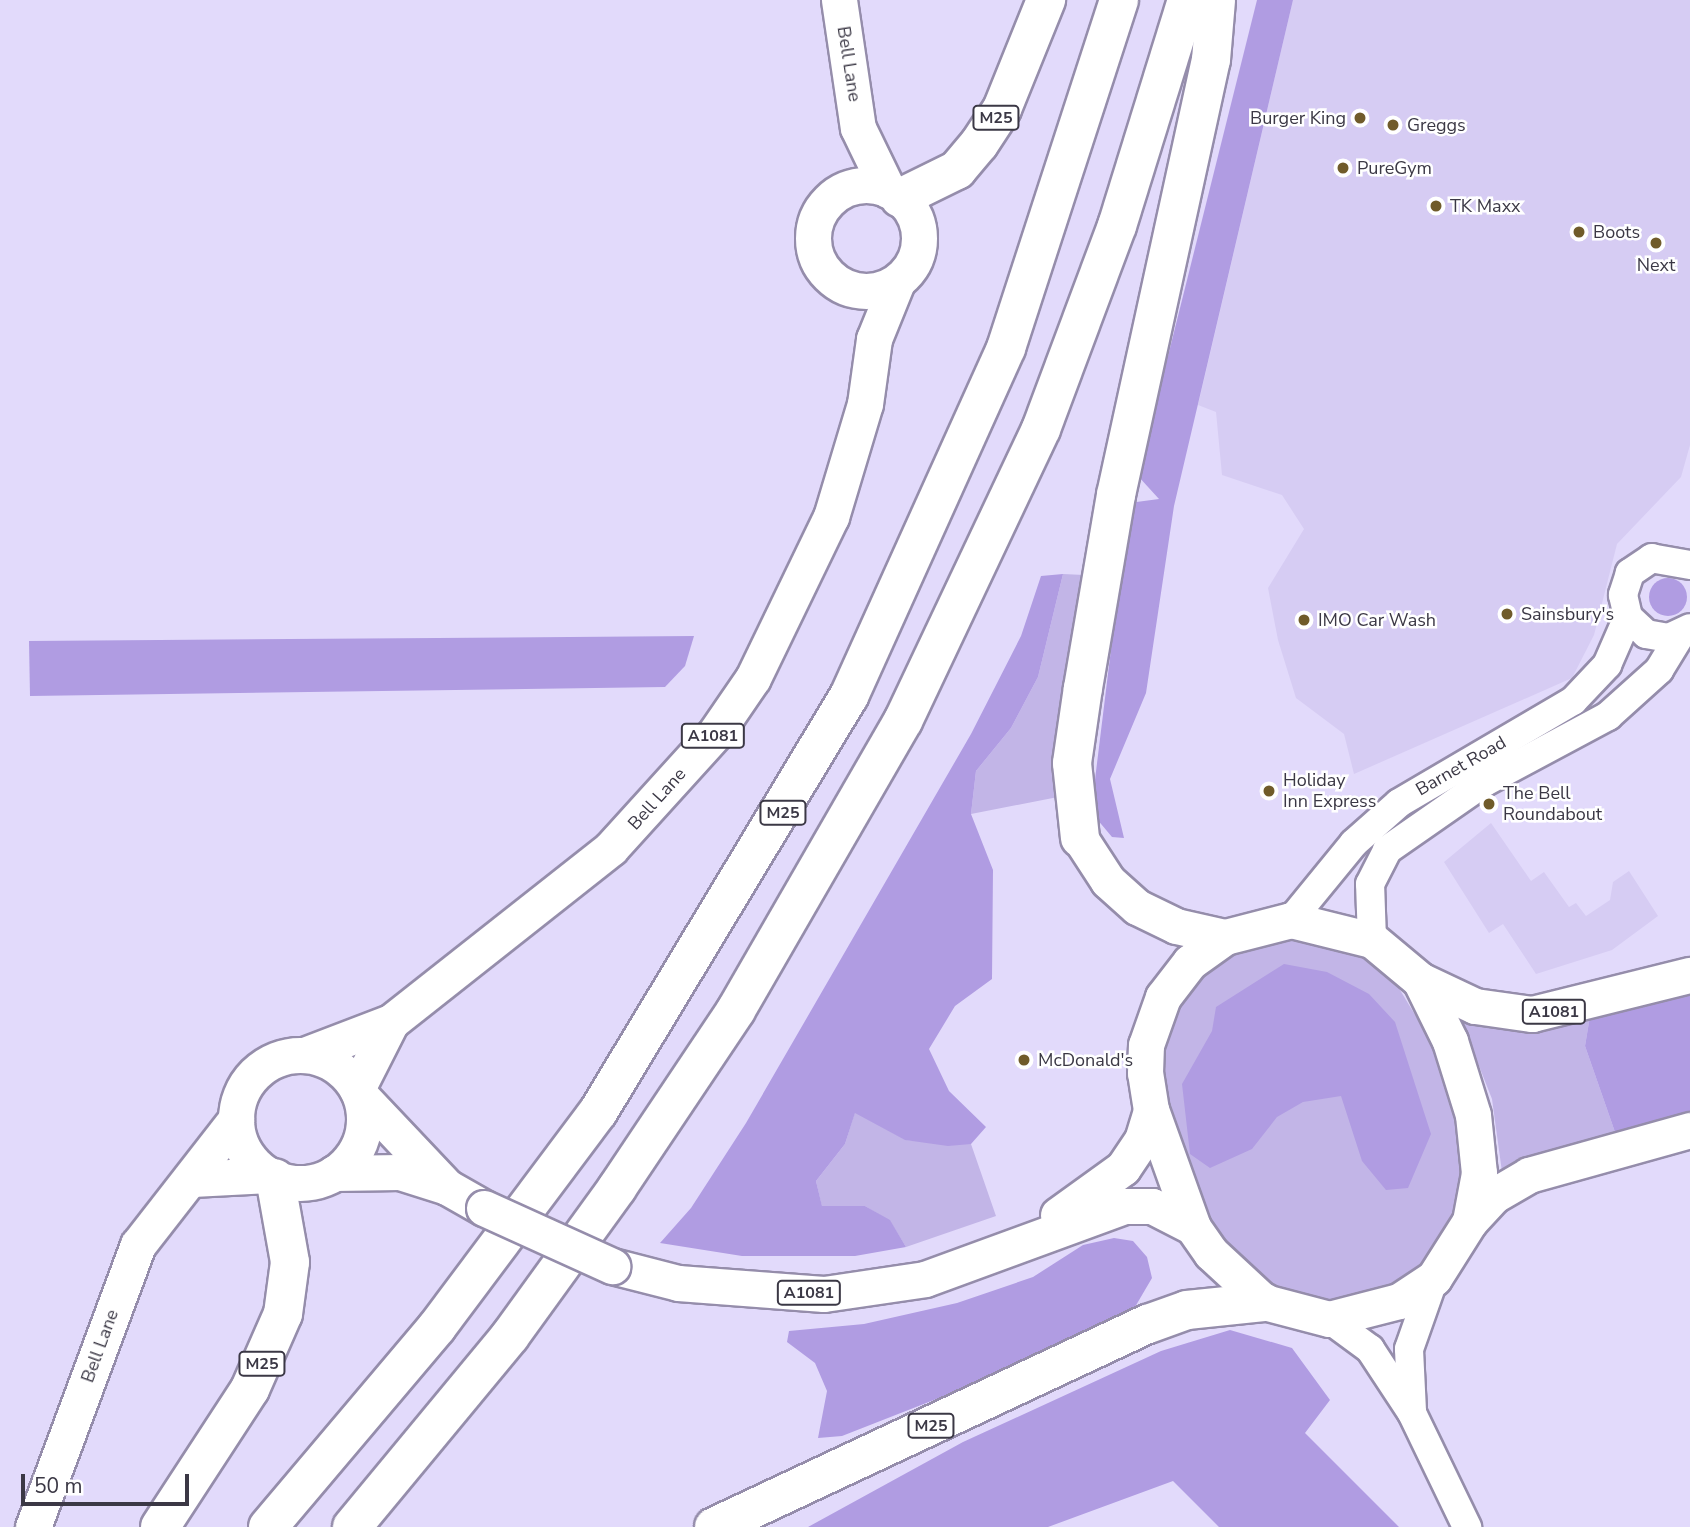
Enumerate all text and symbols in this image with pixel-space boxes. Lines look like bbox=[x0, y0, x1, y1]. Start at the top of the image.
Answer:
street label: Bell Lane bbox=[832, 25, 866, 103]
road number: M25 bbox=[972, 106, 1020, 130]
place label: Burger King bbox=[1250, 107, 1346, 129]
marker: Burger King bbox=[1352, 110, 1368, 126]
place label: Greggs bbox=[1407, 114, 1466, 136]
marker: Greggs bbox=[1385, 117, 1401, 133]
place label: PureGym bbox=[1357, 157, 1432, 179]
marker: PureGym bbox=[1335, 160, 1351, 176]
place label: TK Maxx bbox=[1450, 195, 1521, 217]
marker: TK Maxx bbox=[1428, 198, 1444, 214]
place label: Boots bbox=[1593, 221, 1640, 243]
marker: Boots bbox=[1571, 224, 1587, 240]
marker: Next bbox=[1648, 235, 1664, 251]
place label: Next bbox=[1637, 254, 1675, 276]
place label: Sainsbury's bbox=[1521, 603, 1614, 625]
marker: Sainsbury's bbox=[1499, 606, 1515, 622]
place label: IMO Car Wash bbox=[1318, 609, 1436, 631]
marker: IMO Car Wash bbox=[1296, 612, 1312, 628]
road number: A1081 bbox=[680, 723, 746, 748]
street label: Barnet Road bbox=[1412, 731, 1510, 801]
street label: Bell Lane bbox=[624, 763, 690, 835]
place label: Holiday Inn Express bbox=[1283, 770, 1376, 812]
marker: Holiday Inn Express bbox=[1261, 783, 1277, 799]
place label: The Bell Roundabout bbox=[1503, 783, 1602, 826]
marker: The Bell Roundabout bbox=[1481, 796, 1497, 812]
road number: M25 bbox=[758, 800, 808, 826]
road number: A1081 bbox=[1521, 1000, 1587, 1024]
place label: McDonald's bbox=[1038, 1049, 1133, 1071]
marker: McDonald's bbox=[1016, 1052, 1032, 1068]
road number: A1081 bbox=[776, 1280, 842, 1306]
street label: Bell Lane bbox=[77, 1307, 123, 1385]
road number: M25 bbox=[238, 1352, 286, 1376]
road number: M25 bbox=[906, 1414, 956, 1438]
scale bar bbox=[24, 1460, 192, 1504]
text: 50 m bbox=[34, 1472, 83, 1500]

